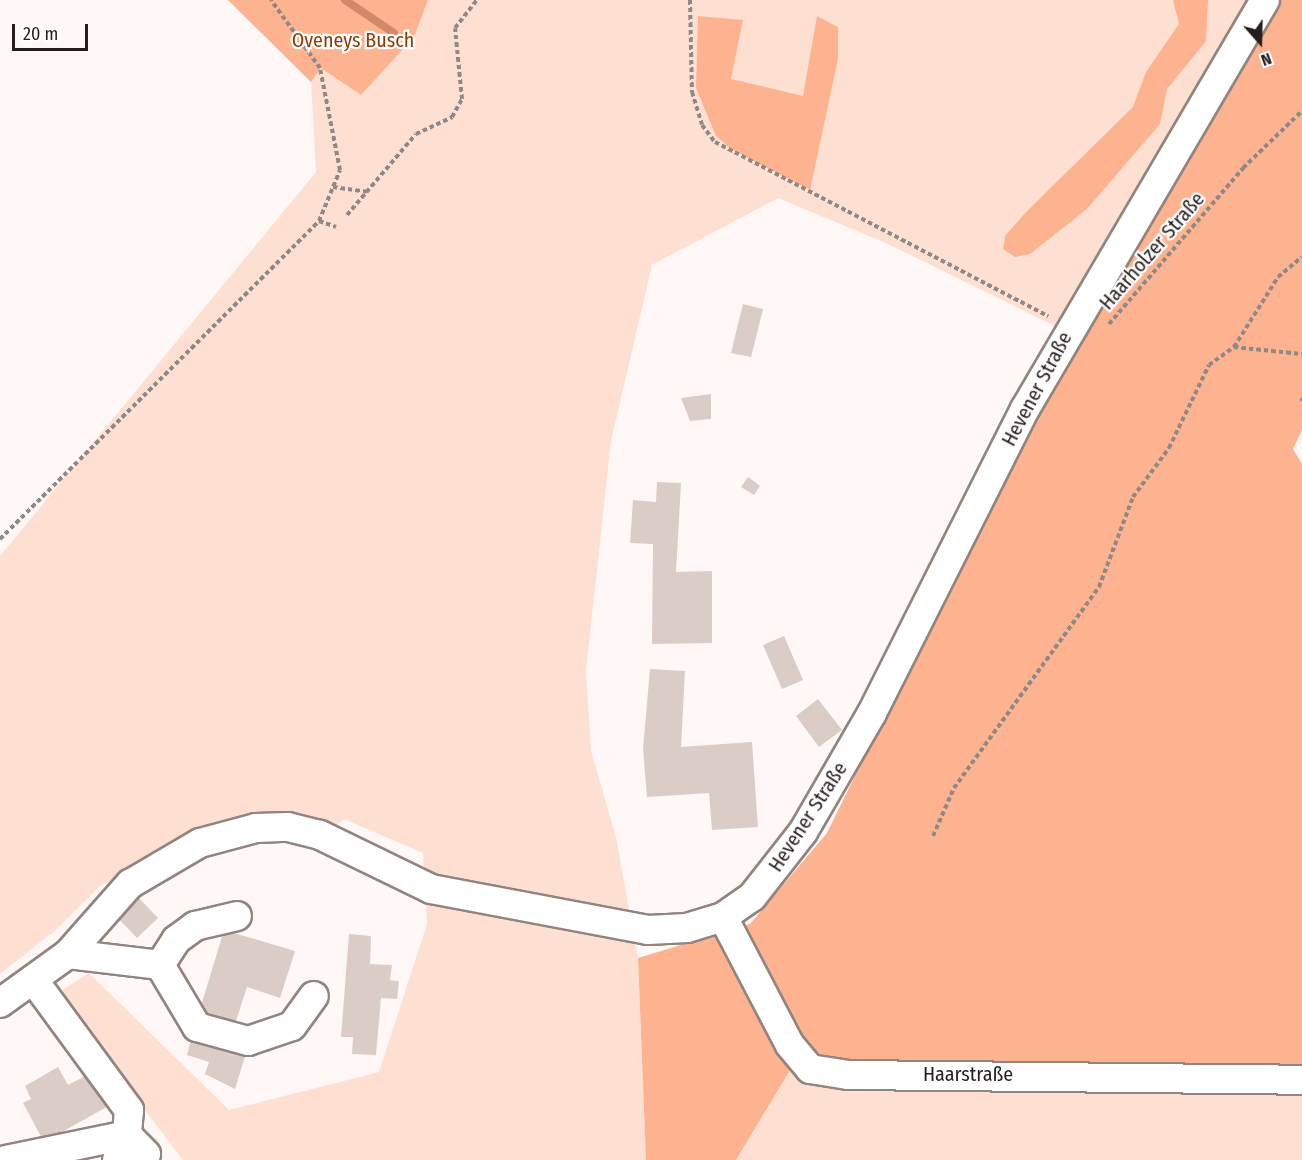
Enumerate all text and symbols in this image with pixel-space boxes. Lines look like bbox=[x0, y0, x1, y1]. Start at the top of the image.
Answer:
scale bar bbox=[15, 12, 92, 50]
north arrow bbox=[1230, 12, 1290, 72]
text: 20 m bbox=[23, 23, 58, 45]
park label: Oveneys Busch bbox=[292, 28, 414, 52]
text: N bbox=[1259, 49, 1274, 70]
street label: Haarholzer Straße bbox=[1095, 187, 1209, 315]
street label: Hevener Straße bbox=[997, 328, 1077, 450]
street label: Hevener Straße bbox=[764, 758, 852, 876]
street label: Haarstraße bbox=[923, 1062, 1013, 1086]

